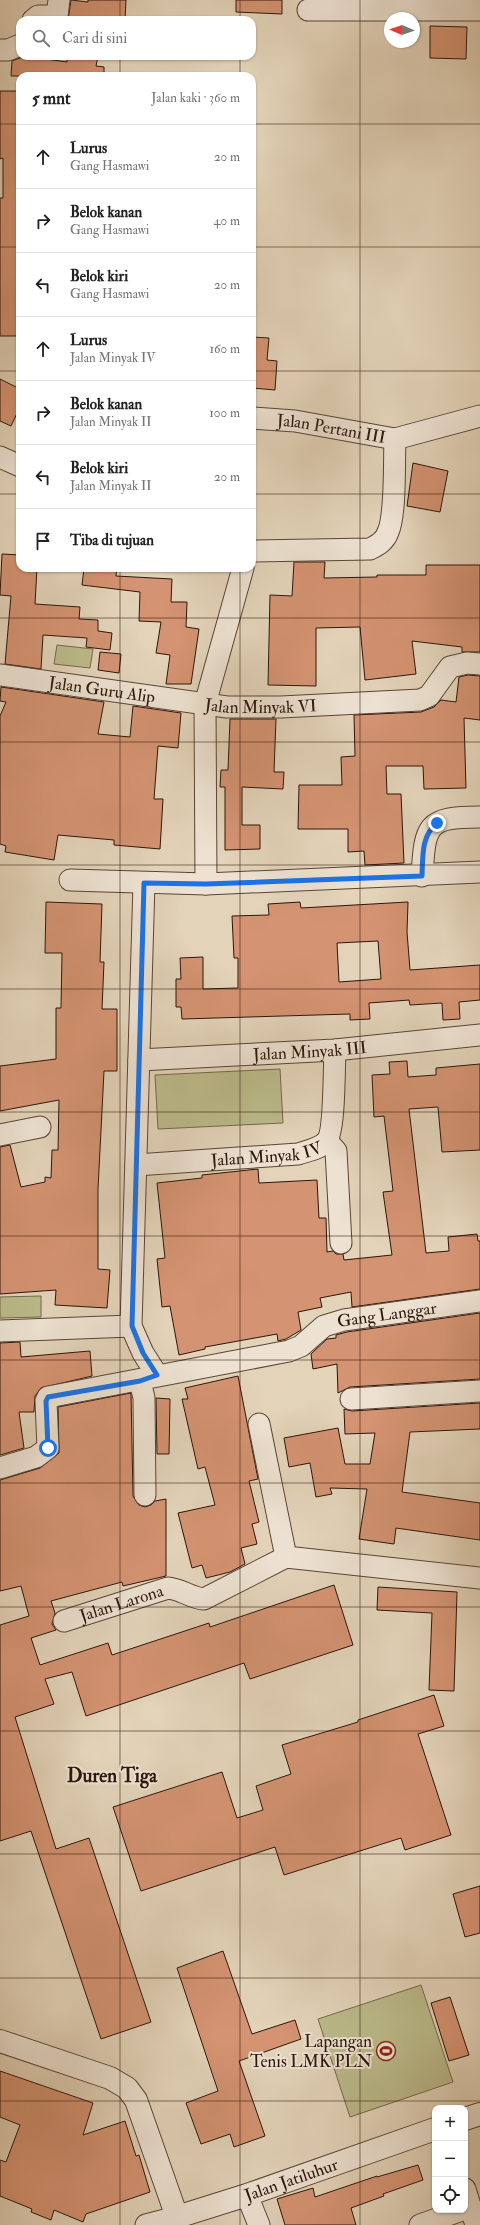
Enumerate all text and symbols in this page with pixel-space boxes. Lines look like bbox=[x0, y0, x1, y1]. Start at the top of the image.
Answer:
north arrow bbox=[384, 12, 420, 48]
search box bbox=[16, 16, 256, 60]
icon: search bbox=[30, 27, 52, 49]
text: Cari di sini bbox=[62, 29, 127, 48]
text: 5 mnt bbox=[32, 88, 70, 109]
text: Jalan kaki · 360 m bbox=[151, 90, 240, 106]
text: Lurus bbox=[70, 139, 107, 158]
icon: ahead bbox=[32, 146, 54, 168]
text: 20 m bbox=[214, 149, 240, 165]
text: Gang Hasmawi bbox=[70, 158, 149, 174]
text: Belok kanan bbox=[70, 203, 142, 222]
icon: right bbox=[32, 210, 54, 232]
text: 40 m bbox=[214, 213, 240, 229]
text: Gang Hasmawi bbox=[70, 222, 149, 238]
text: Belok kiri bbox=[70, 267, 128, 286]
icon: left bbox=[32, 274, 54, 296]
text: 20 m bbox=[214, 277, 240, 293]
text: Gang Hasmawi bbox=[70, 286, 149, 302]
text: Lurus bbox=[70, 331, 107, 350]
icon: ahead bbox=[32, 338, 54, 360]
text: 160 m bbox=[209, 341, 240, 357]
text: Jalan Minyak IV bbox=[70, 350, 155, 366]
text: Belok kanan bbox=[70, 395, 142, 414]
icon: right bbox=[32, 402, 54, 424]
text: 100 m bbox=[209, 405, 240, 421]
street label: Jalan Pertani III bbox=[275, 409, 388, 448]
text: Jalan Minyak II bbox=[70, 414, 152, 430]
text: Belok kiri bbox=[70, 459, 128, 478]
icon: left bbox=[32, 466, 54, 488]
text: 20 m bbox=[214, 469, 240, 485]
text: Jalan Minyak II bbox=[70, 478, 152, 494]
icon: arrive bbox=[32, 530, 54, 552]
text: Tiba di tujuan bbox=[70, 531, 154, 550]
street label: Jalan Guru Alip bbox=[46, 671, 157, 708]
street label: Jalan Minyak VI bbox=[202, 693, 317, 719]
route end bbox=[428, 814, 446, 832]
street label: Jalan Minyak III bbox=[252, 1036, 368, 1066]
street label: Jalan Minyak IV bbox=[209, 1136, 326, 1171]
street label: Gang Langgar bbox=[336, 1297, 438, 1331]
route start bbox=[39, 1439, 57, 1457]
street label: Jalan Larona bbox=[76, 1579, 167, 1627]
district label: Duren Tiga bbox=[67, 1764, 158, 1789]
place label: Lapangan Tenis LMK PLN bbox=[250, 2031, 373, 2072]
sports icon: Lapangan Tenis LMK PLN bbox=[375, 2040, 397, 2062]
map controls bbox=[432, 2105, 468, 2213]
button: + bbox=[432, 2105, 468, 2141]
button: − bbox=[432, 2141, 468, 2177]
street label: Jalan Jatiluhur bbox=[241, 2153, 341, 2207]
button: locate bbox=[432, 2177, 468, 2213]

